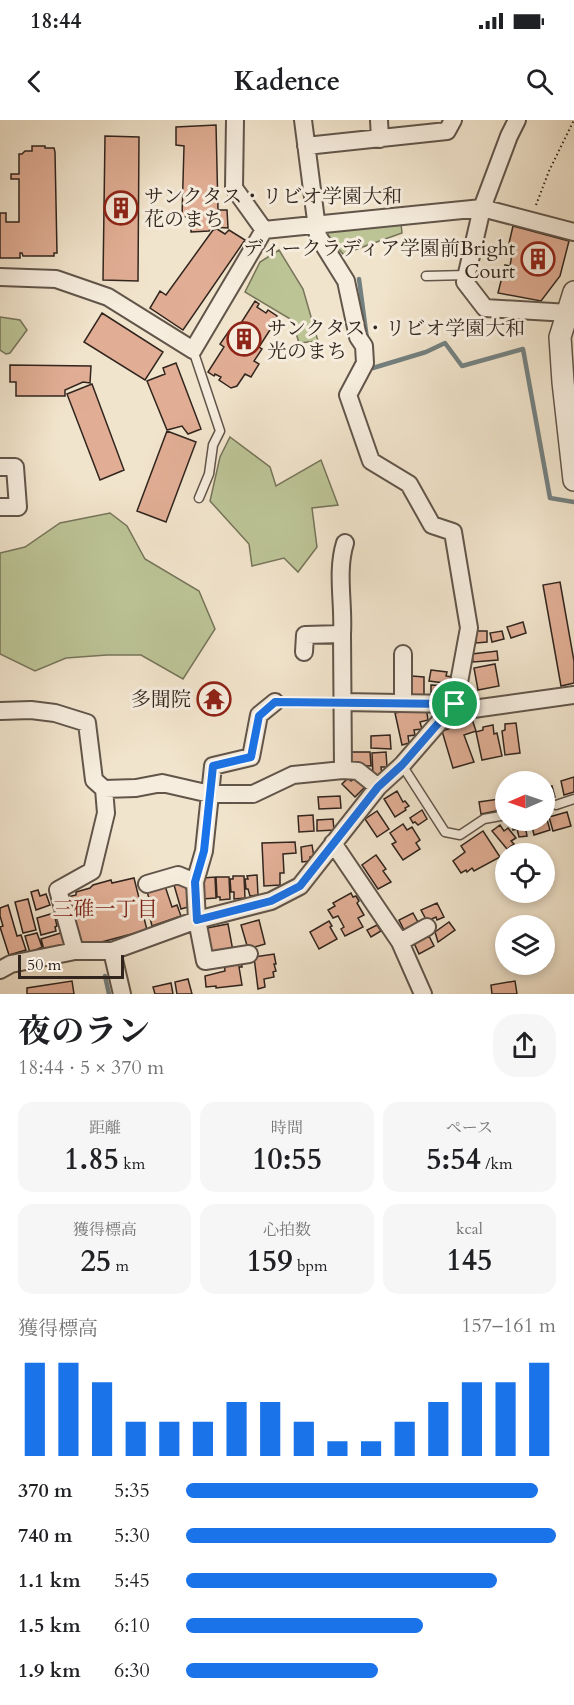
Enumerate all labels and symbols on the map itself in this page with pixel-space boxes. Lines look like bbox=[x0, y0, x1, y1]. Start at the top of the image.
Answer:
place label: サンクタス・リビオ学園大和 花のまち bbox=[144, 183, 402, 233]
building icon: サンクタス・リビオ学園大和 花のまち bbox=[103, 190, 139, 226]
place label: ディークラディア学園前Bright Court bbox=[243, 235, 516, 285]
building icon: ディークラディア学園前Bright Court bbox=[520, 241, 556, 277]
place label: サンクタス・リビオ学園大和 光のまち bbox=[267, 315, 525, 365]
building icon: サンクタス・リビオ学園大和 光のまち bbox=[226, 321, 262, 357]
pin bbox=[429, 678, 480, 729]
temple icon: 多聞院 bbox=[196, 681, 232, 717]
place label: 多聞院 bbox=[131, 686, 191, 713]
north arrow bbox=[495, 771, 555, 831]
district label: 三碓一丁目 bbox=[53, 895, 158, 924]
scale bar bbox=[18, 952, 124, 980]

